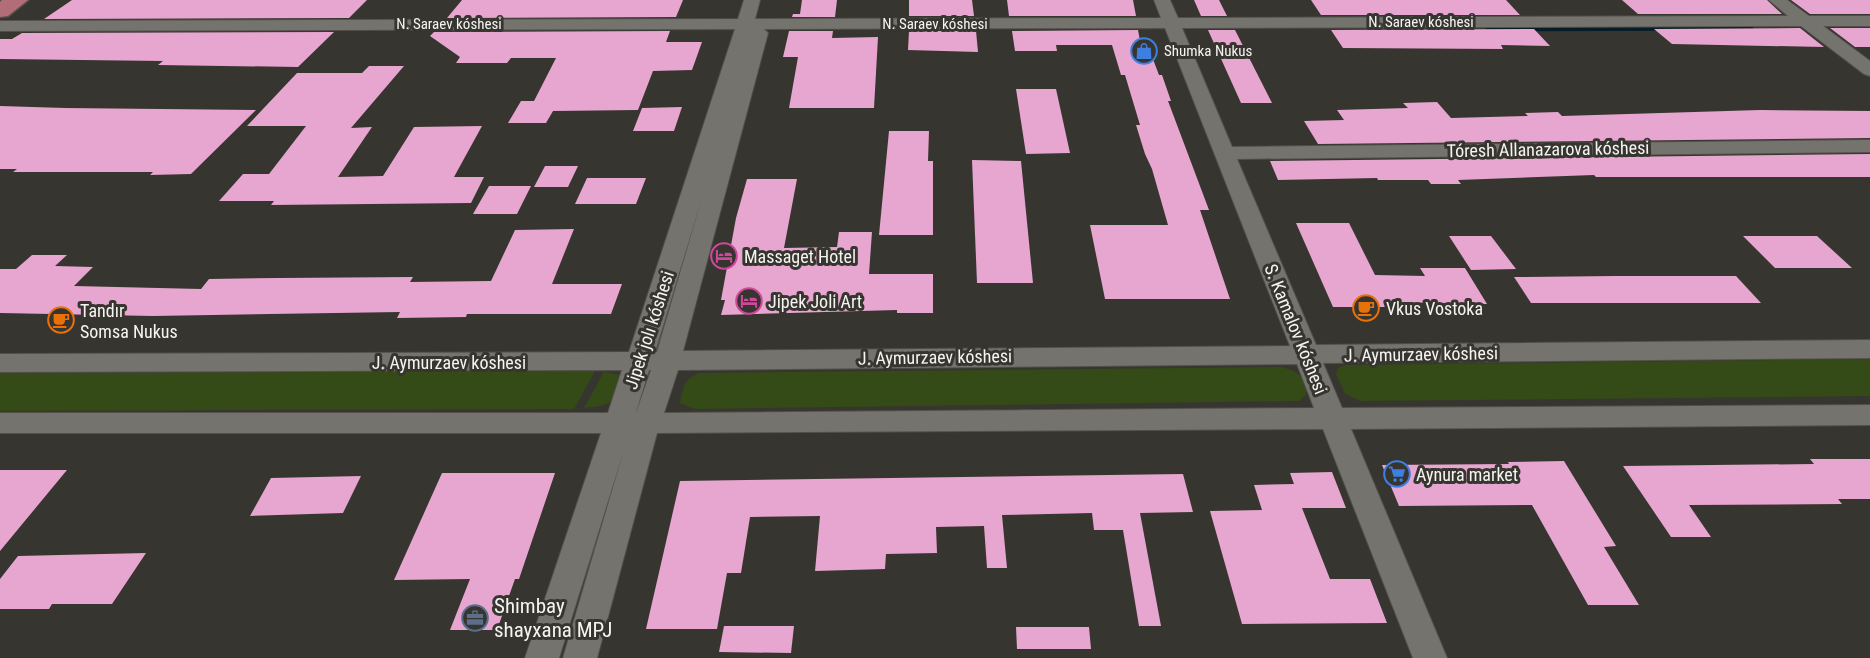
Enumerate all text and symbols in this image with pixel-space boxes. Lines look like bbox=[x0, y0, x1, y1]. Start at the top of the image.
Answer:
street label: N. Saraev kóshesi bbox=[1368, 13, 1474, 31]
street label: N. Saraev kóshesi bbox=[396, 15, 502, 33]
street label: N. Saraev kóshesi bbox=[882, 15, 988, 33]
shop icon: Shumka Nukus bbox=[1129, 36, 1159, 66]
place label: Shumka Nukus bbox=[1164, 42, 1253, 60]
street label: Tóresh Allanazarova kóshesi bbox=[1446, 137, 1650, 161]
hotel icon: Massaget Hotel bbox=[709, 241, 739, 271]
place label: Massaget Hotel bbox=[744, 246, 856, 267]
street label: S. Kamalov kóshesi bbox=[1260, 261, 1332, 397]
street label: Jipek jolı kóshesi bbox=[620, 268, 678, 392]
hotel icon: Jipek Joli Art bbox=[734, 286, 764, 316]
place label: Jipek Joli Art bbox=[768, 291, 862, 312]
cafe icon: Vkus Vostoka bbox=[1351, 293, 1381, 323]
place label: Vkus Vostoka bbox=[1386, 298, 1483, 319]
place label: Tandır Somsa Nukus bbox=[80, 300, 178, 342]
cafe icon: Tandır Somsa Nukus bbox=[46, 305, 76, 335]
street label: J. Aymurzaev kóshesi bbox=[1344, 342, 1498, 366]
street label: J. Aymurzaev kóshesi bbox=[858, 345, 1012, 369]
street label: J. Aymurzaev kóshesi bbox=[372, 352, 526, 373]
supermarket icon: Aynura market bbox=[1382, 459, 1412, 489]
place label: Aynura market bbox=[1416, 464, 1518, 485]
place label: Shimbay shayxana MPJ bbox=[494, 594, 612, 642]
office icon: Shimbay shayxana MPJ bbox=[460, 603, 490, 633]

